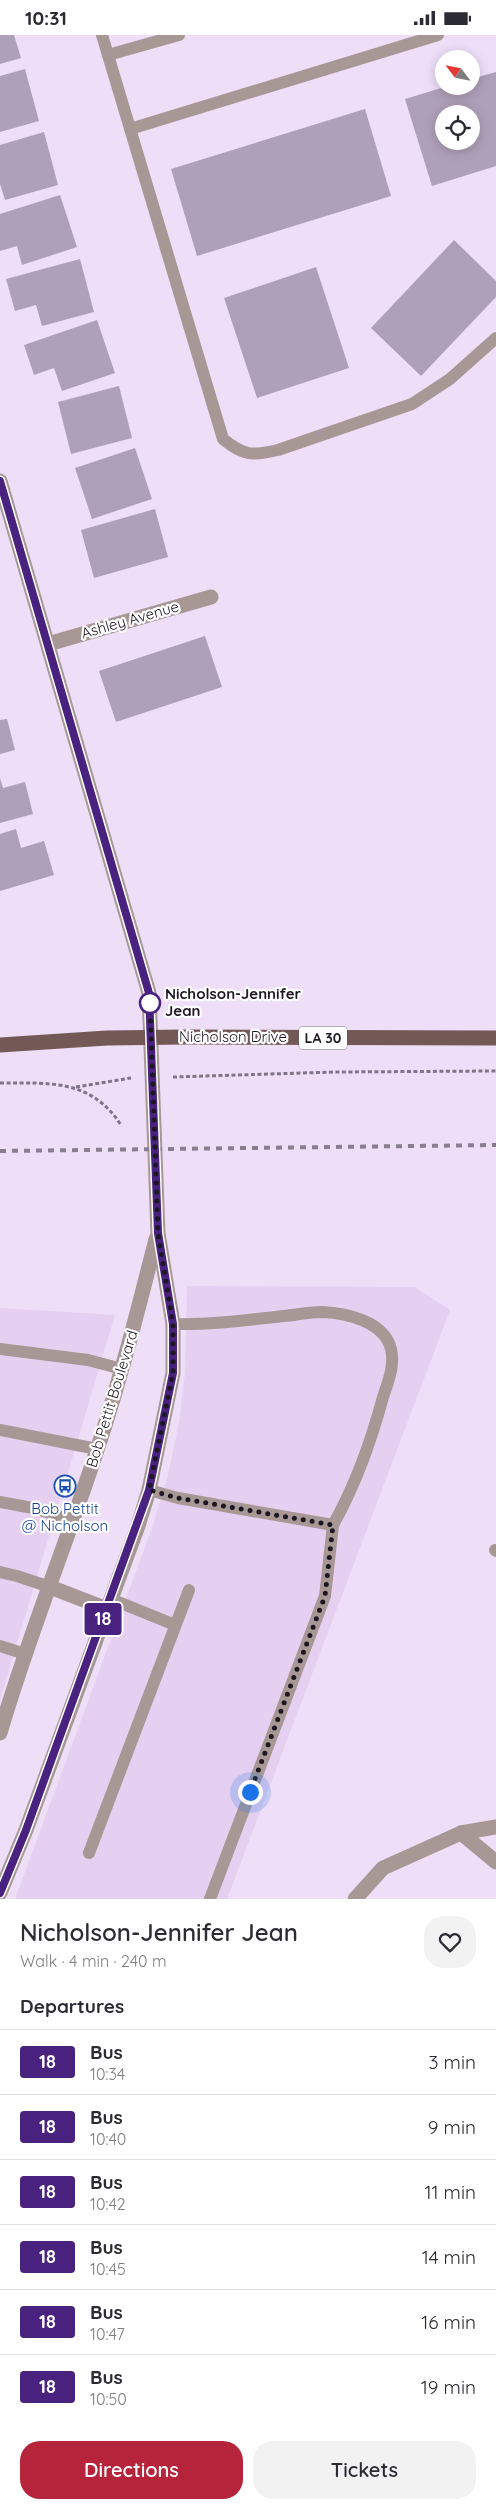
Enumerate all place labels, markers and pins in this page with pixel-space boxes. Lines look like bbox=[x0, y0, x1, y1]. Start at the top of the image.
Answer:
place label: Nicholson-Jennifer Jean bbox=[165, 984, 302, 1020]
marker: Nicholson-Jennifer Jean bbox=[139, 992, 161, 1014]
bus stop icon: Bob Pettit @ Nicholson bbox=[53, 1474, 77, 1498]
place label: Bob Pettit @ Nicholson bbox=[22, 1499, 108, 1535]

